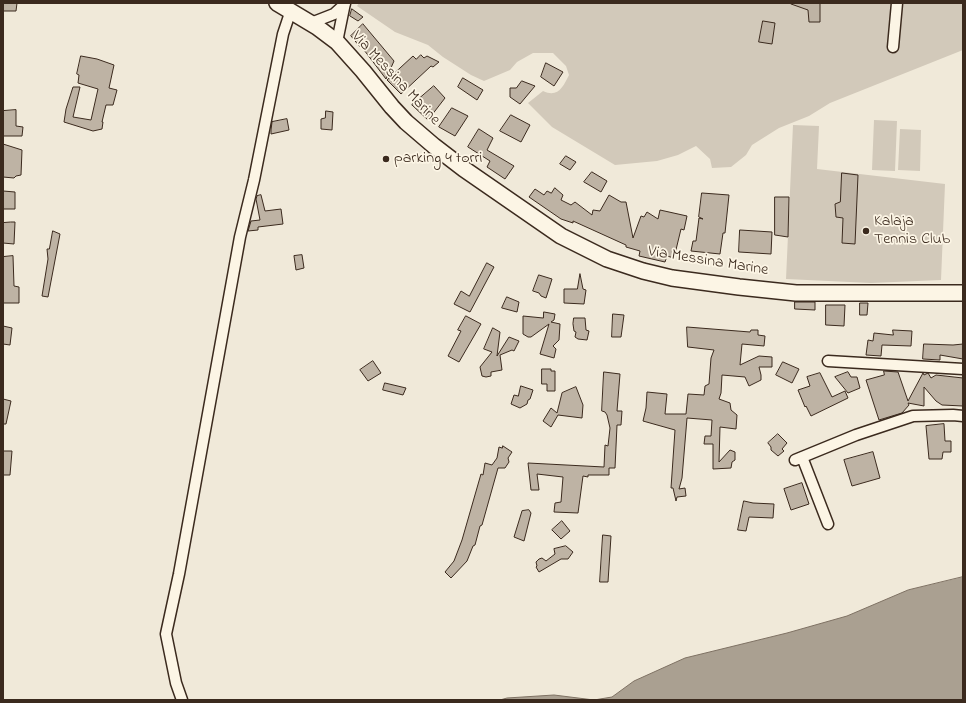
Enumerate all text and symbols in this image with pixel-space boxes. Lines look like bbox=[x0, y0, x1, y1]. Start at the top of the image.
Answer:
street label: Via Messina Marine bbox=[346, 28, 444, 130]
place label: parking 4 torri bbox=[394, 149, 482, 169]
marker: parking 4 torri bbox=[381, 154, 391, 164]
place label: Kalaja Tennis Club bbox=[874, 212, 950, 250]
marker: Kalaja Tennis Club bbox=[861, 226, 871, 236]
street label: Via Messina Marine bbox=[646, 243, 770, 281]

